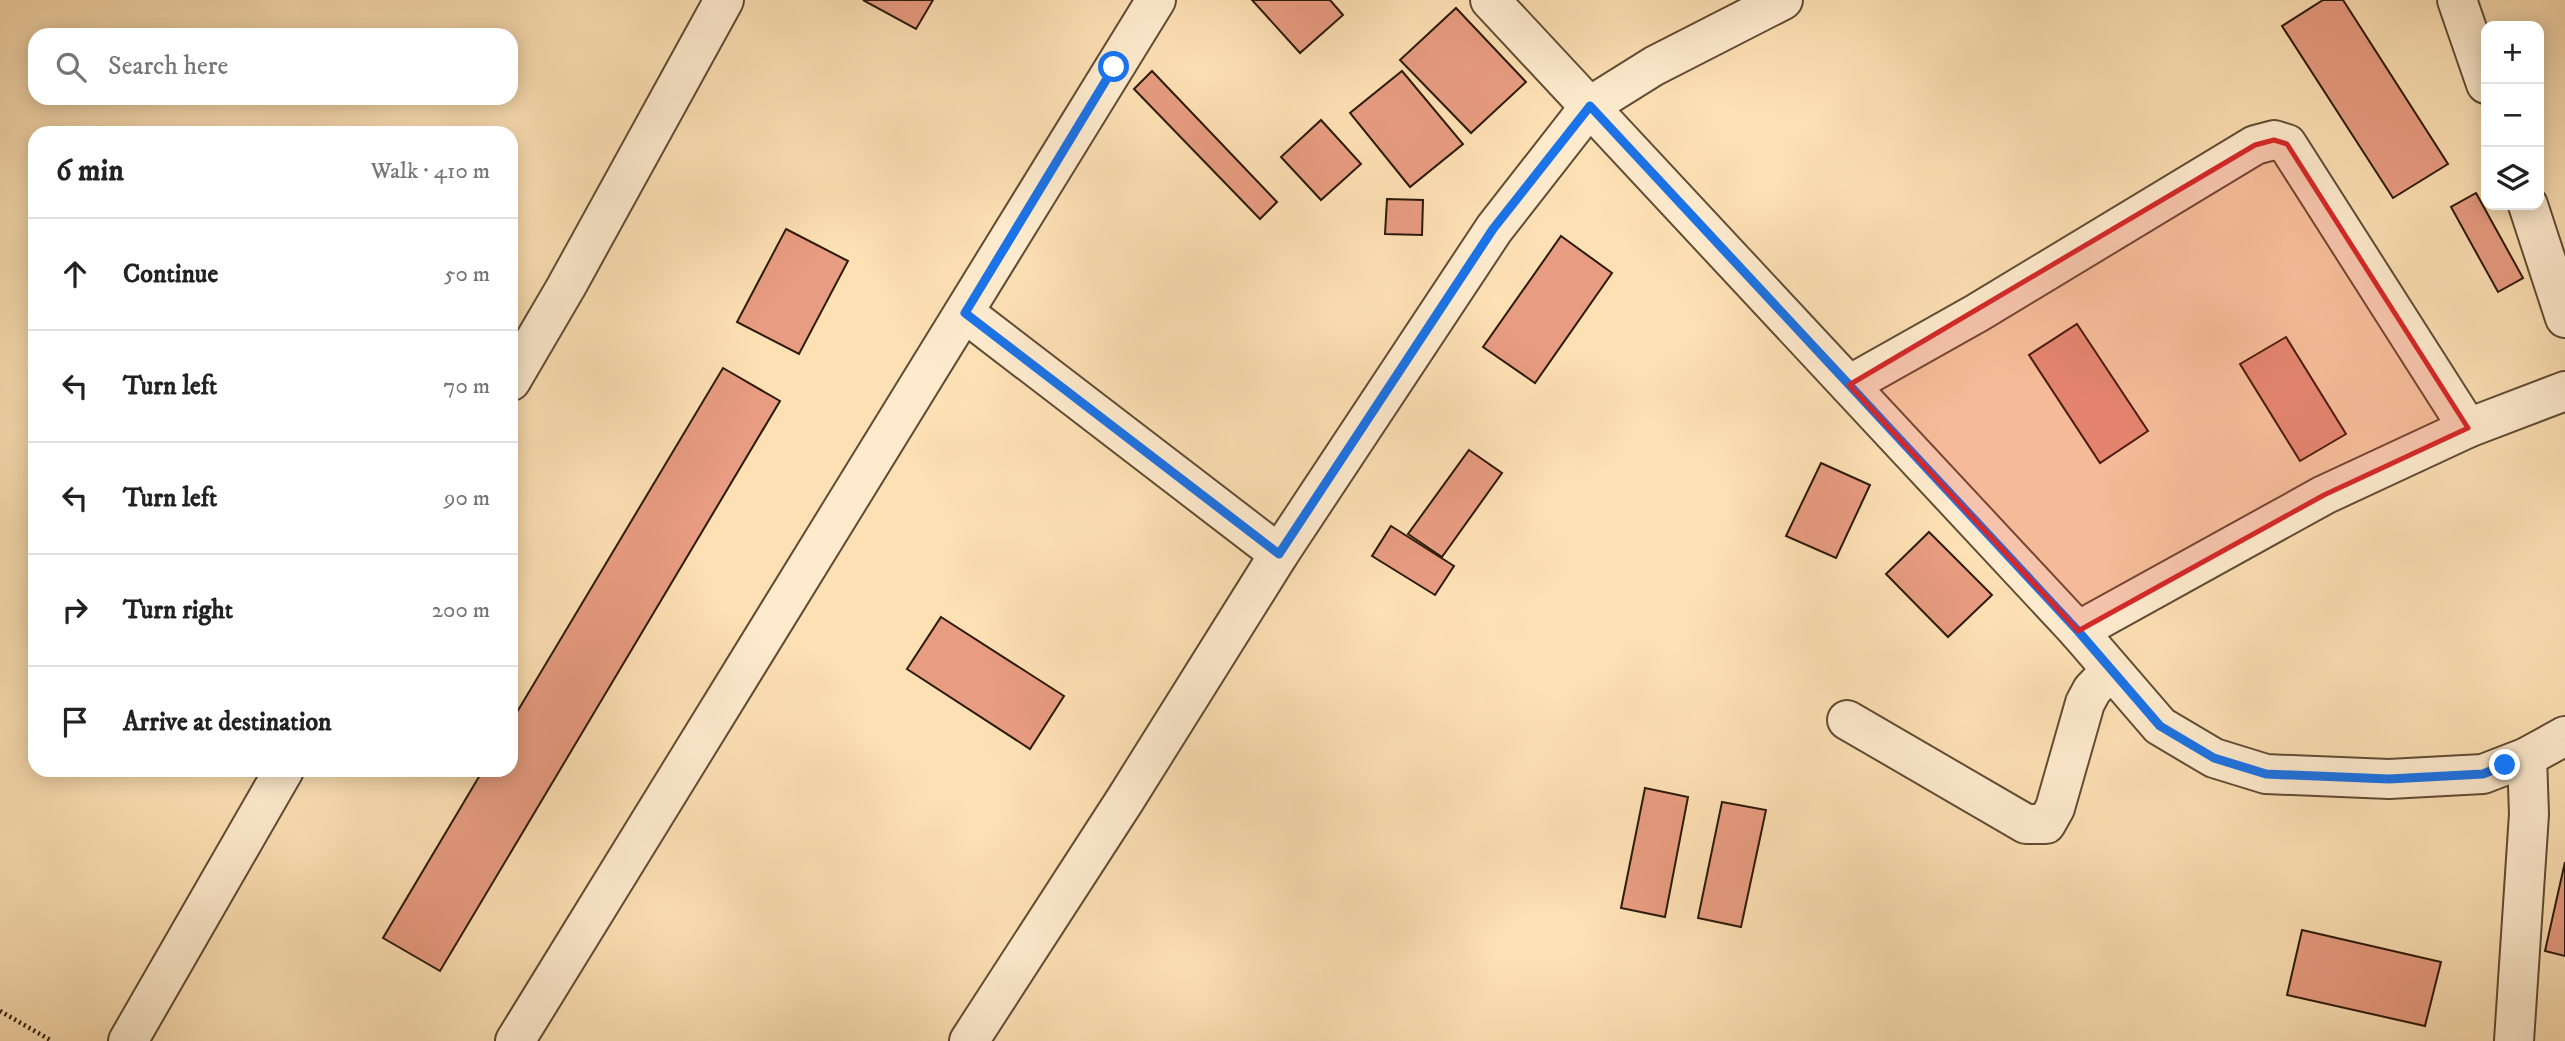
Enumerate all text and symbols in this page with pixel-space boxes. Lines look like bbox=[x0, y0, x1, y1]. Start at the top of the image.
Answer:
map controls bbox=[2481, 21, 2544, 210]
button: + bbox=[2481, 21, 2544, 84]
search box bbox=[28, 28, 518, 105]
icon: search bbox=[52, 48, 90, 86]
text: Search here bbox=[108, 50, 228, 83]
route start bbox=[1098, 51, 1129, 82]
button: − bbox=[2481, 84, 2544, 147]
button: layers bbox=[2481, 147, 2544, 210]
text: 6 min bbox=[56, 153, 124, 190]
text: Walk · 410 m bbox=[371, 157, 490, 186]
icon: ahead bbox=[56, 255, 94, 293]
text: Continue bbox=[123, 258, 218, 291]
text: 50 m bbox=[444, 260, 490, 289]
icon: left bbox=[56, 367, 94, 405]
text: Turn left bbox=[123, 370, 217, 403]
text: 70 m bbox=[443, 372, 490, 401]
icon: left bbox=[56, 479, 94, 517]
text: Turn left bbox=[123, 482, 217, 515]
text: 90 m bbox=[444, 484, 490, 513]
icon: right bbox=[56, 591, 94, 629]
text: Turn right bbox=[123, 594, 233, 627]
text: 200 m bbox=[432, 596, 490, 625]
icon: arrive bbox=[56, 703, 94, 741]
text: Arrive at destination bbox=[123, 706, 332, 739]
route end bbox=[2489, 749, 2520, 780]

